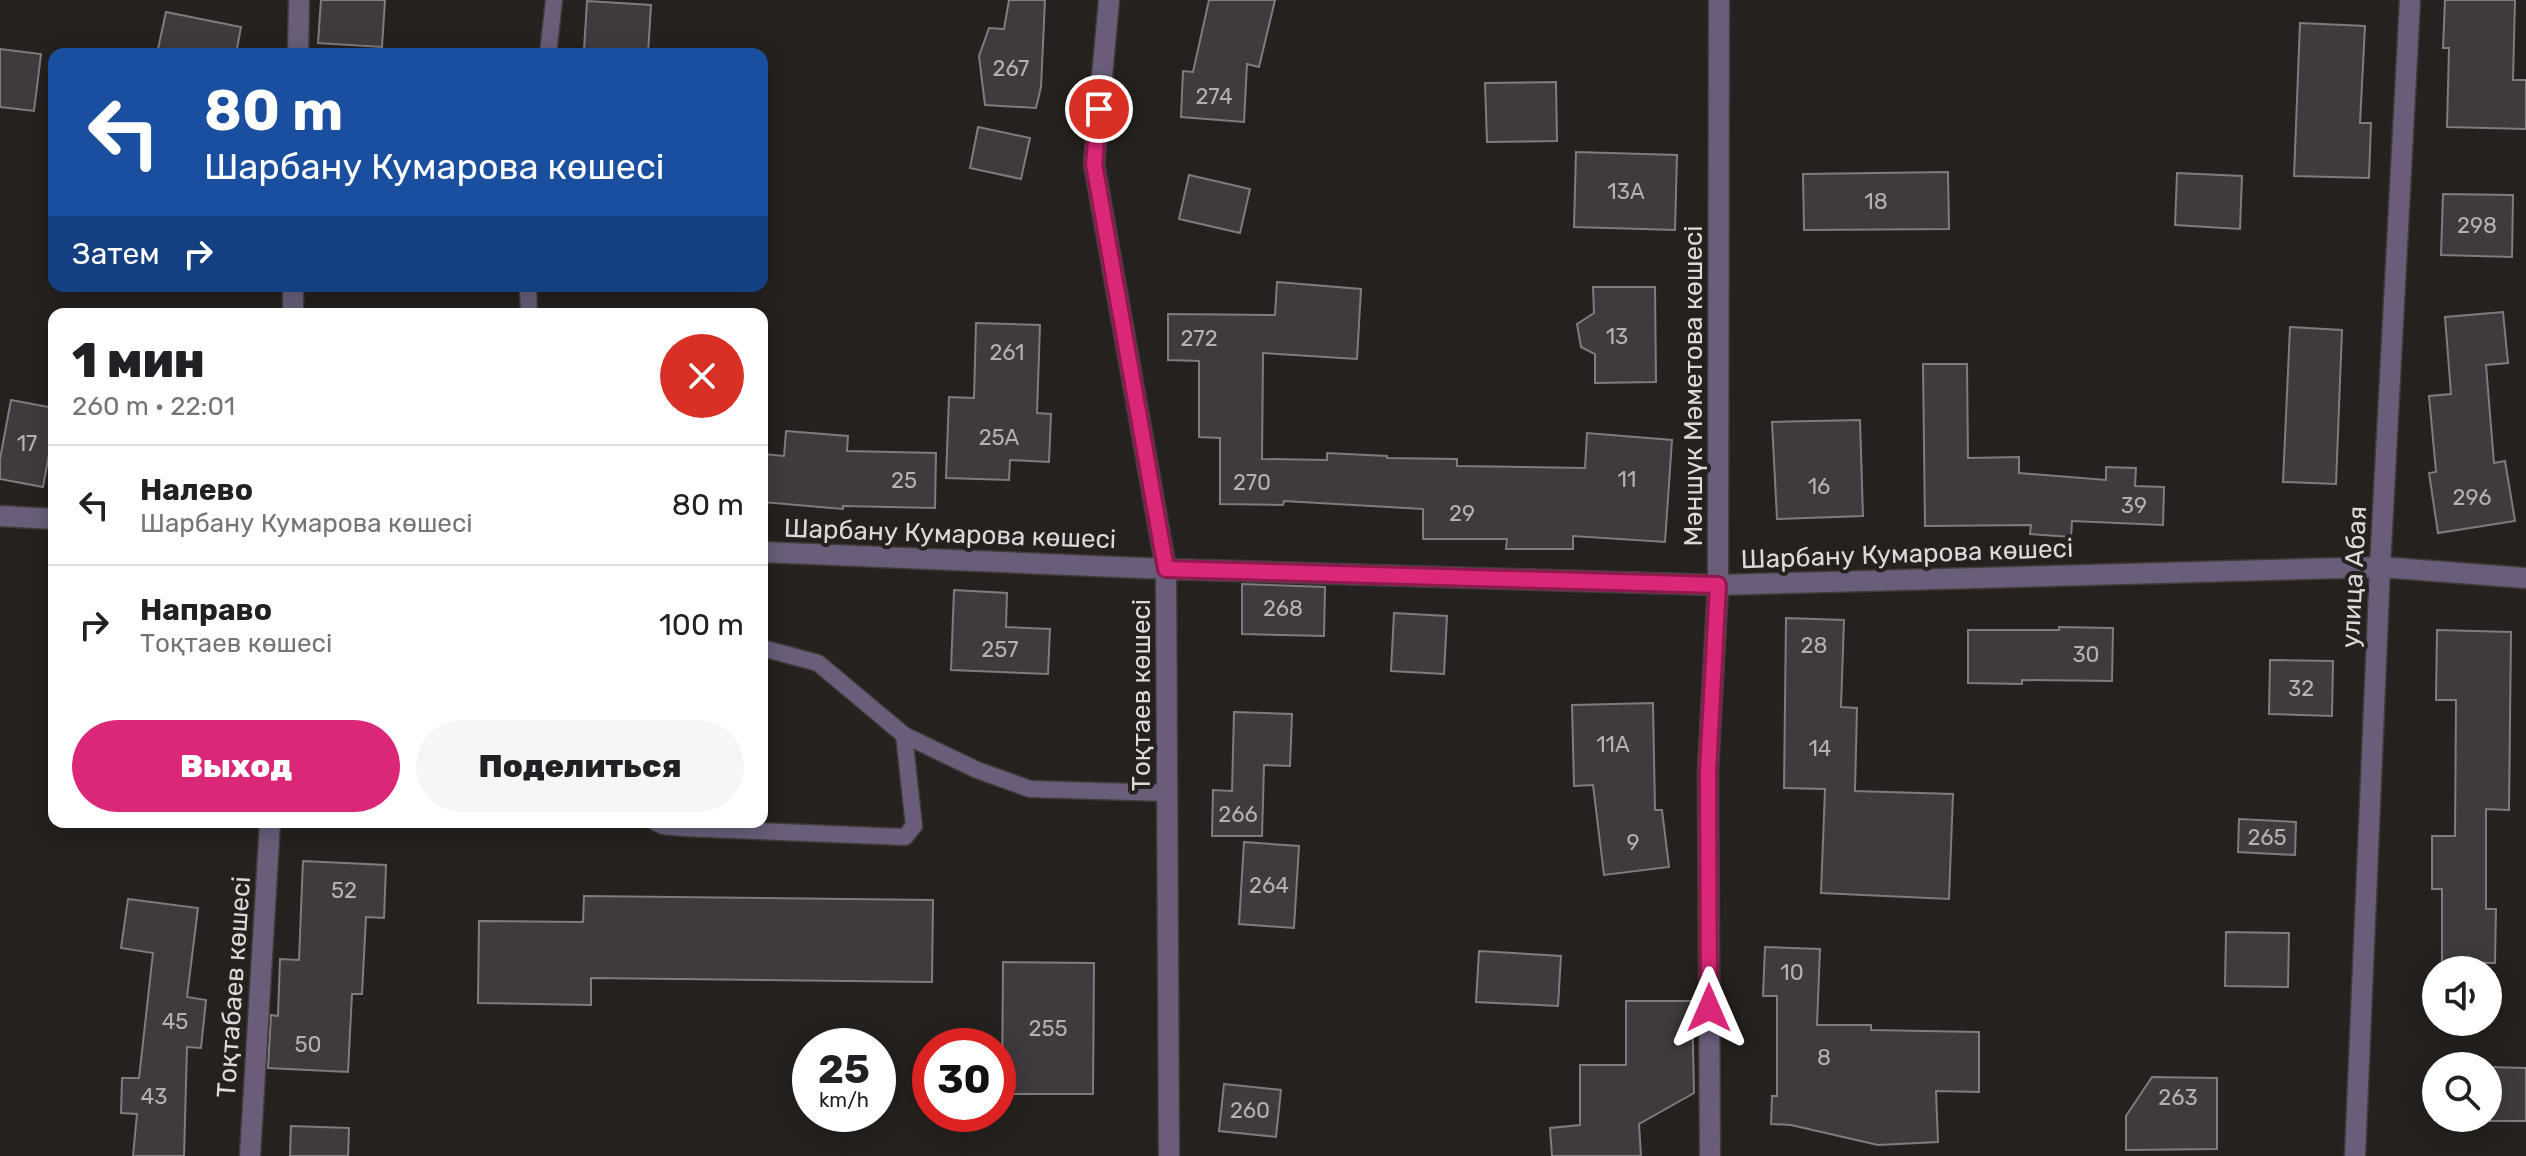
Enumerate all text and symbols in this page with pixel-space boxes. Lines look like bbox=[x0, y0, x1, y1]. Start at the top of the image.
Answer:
house number: 267 bbox=[993, 55, 1029, 82]
pin bbox=[1065, 75, 1133, 143]
text: 80 m bbox=[204, 78, 343, 144]
icon: left bbox=[72, 80, 176, 184]
house number: 274 bbox=[1195, 83, 1233, 110]
icon: arrive bbox=[1077, 87, 1121, 131]
text: Шарбану Кумарова көшесі bbox=[204, 145, 664, 188]
house number: 13А bbox=[1607, 178, 1645, 205]
house number: 18 bbox=[1864, 188, 1888, 215]
house number: 298 bbox=[2457, 212, 2497, 239]
street label: Мәншүк Мәметова көшесі bbox=[1678, 225, 1709, 547]
icon: right bbox=[176, 232, 220, 276]
text: Затем bbox=[72, 236, 160, 272]
house number: 13 bbox=[1606, 323, 1628, 350]
house number: 272 bbox=[1180, 325, 1218, 352]
text: 1 мин bbox=[72, 332, 205, 389]
button: close bbox=[660, 334, 744, 418]
house number: 261 bbox=[989, 339, 1025, 366]
text: 260 m · 22:01 bbox=[72, 391, 235, 422]
house number: 25А bbox=[979, 424, 1020, 451]
house number: 17 bbox=[17, 430, 37, 457]
house number: 11 bbox=[1618, 466, 1636, 493]
house number: 25 bbox=[891, 467, 917, 494]
house number: 270 bbox=[1233, 469, 1271, 496]
text: Налево bbox=[140, 472, 253, 508]
house number: 16 bbox=[1808, 473, 1830, 500]
icon: left bbox=[72, 483, 116, 527]
house number: 296 bbox=[2452, 484, 2492, 511]
text: 80 m bbox=[672, 487, 744, 523]
house number: 39 bbox=[2121, 492, 2147, 519]
house number: 29 bbox=[1449, 500, 1475, 527]
street label: улица Абая bbox=[2335, 505, 2373, 649]
text: Шарбану Кумарова көшесі bbox=[140, 508, 473, 539]
street label: Шарбану Кумарова көшесі bbox=[783, 513, 1117, 555]
street label: Шарбану Кумарова көшесі bbox=[1740, 533, 2074, 575]
text: Направо bbox=[140, 592, 272, 628]
house number: 268 bbox=[1263, 595, 1303, 622]
street label: Тоқтаев көшесі bbox=[1126, 599, 1157, 791]
icon: right bbox=[72, 603, 116, 647]
text: 100 m bbox=[659, 607, 744, 643]
text: Тоқтаев көшесі bbox=[140, 628, 332, 659]
house number: 28 bbox=[1801, 632, 1827, 659]
house number: 257 bbox=[981, 636, 1019, 663]
house number: 30 bbox=[2072, 641, 2100, 668]
house number: 32 bbox=[2288, 675, 2314, 702]
button: Выход bbox=[72, 720, 400, 812]
button: Поделиться bbox=[416, 720, 744, 812]
house number: 11А bbox=[1596, 731, 1630, 758]
house number: 14 bbox=[1808, 735, 1832, 762]
house number: 266 bbox=[1218, 801, 1258, 828]
house number: 265 bbox=[2247, 824, 2287, 851]
house number: 9 bbox=[1626, 829, 1640, 856]
house number: 264 bbox=[1249, 872, 1289, 899]
street label: Тоқтабаев көшесі bbox=[211, 875, 257, 1099]
house number: 52 bbox=[331, 877, 357, 904]
map controls bbox=[2422, 956, 2502, 1132]
button: sound bbox=[2422, 956, 2502, 1036]
house number: 10 bbox=[1780, 959, 1804, 986]
position arrow bbox=[1667, 966, 1751, 1050]
house number: 45 bbox=[162, 1008, 188, 1035]
house number: 255 bbox=[1028, 1015, 1068, 1042]
speed limit sign: 30 bbox=[912, 1028, 1016, 1132]
house number: 50 bbox=[294, 1031, 322, 1058]
house number: 8 bbox=[1817, 1044, 1831, 1071]
text: 25 bbox=[818, 1046, 870, 1093]
button: search bbox=[2422, 1052, 2502, 1132]
house number: 43 bbox=[141, 1083, 167, 1110]
house number: 263 bbox=[2158, 1084, 2198, 1111]
text: km/h bbox=[819, 1088, 869, 1112]
house number: 260 bbox=[1230, 1097, 1270, 1124]

